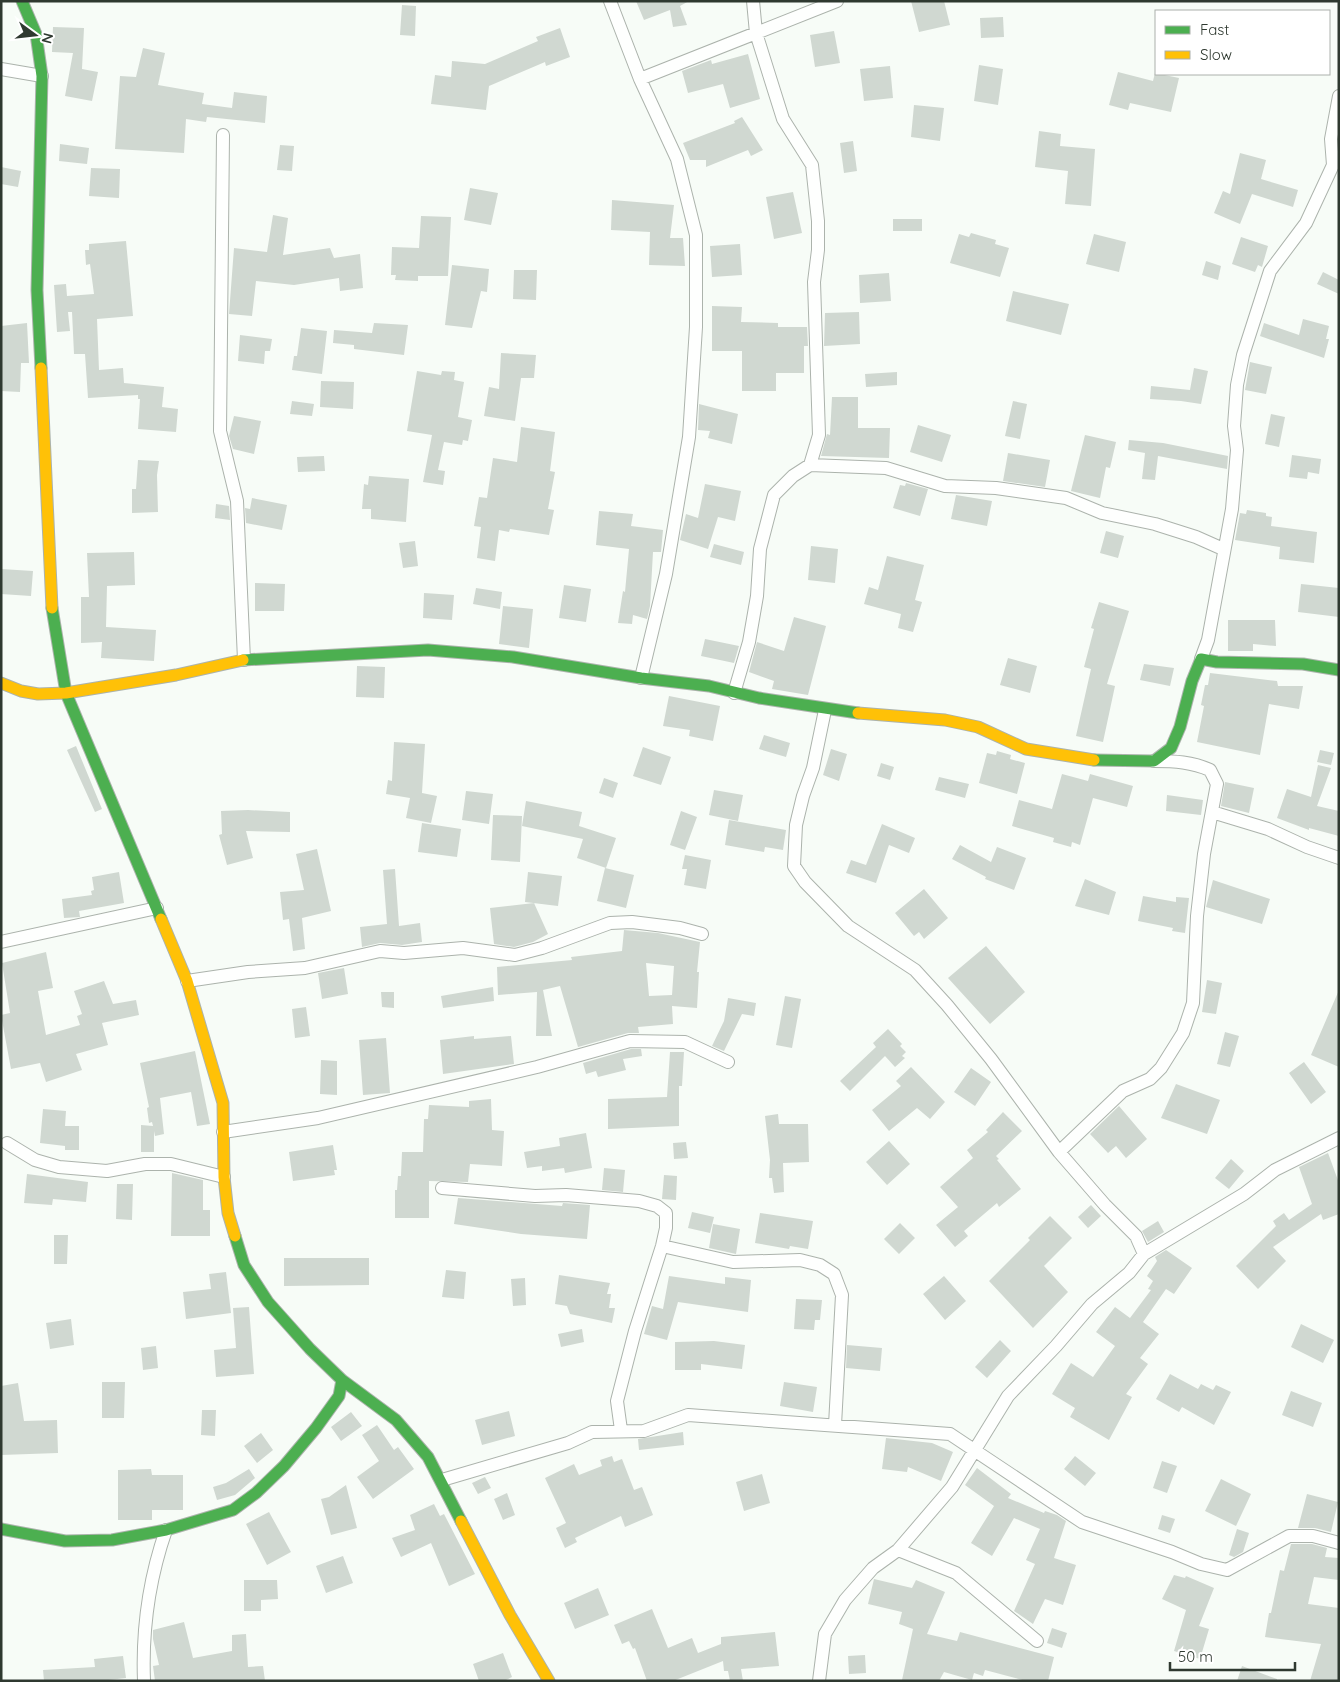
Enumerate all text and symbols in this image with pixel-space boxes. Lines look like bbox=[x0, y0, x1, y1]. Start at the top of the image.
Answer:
north arrow bbox=[10, 10, 60, 60]
legend bbox=[1155, 10, 1330, 75]
text: Fast bbox=[1200, 20, 1229, 39]
text: N bbox=[38, 31, 58, 46]
text: Slow bbox=[1200, 45, 1232, 64]
scale bar bbox=[1170, 1640, 1295, 1672]
text: 50 m bbox=[1178, 1647, 1213, 1666]

